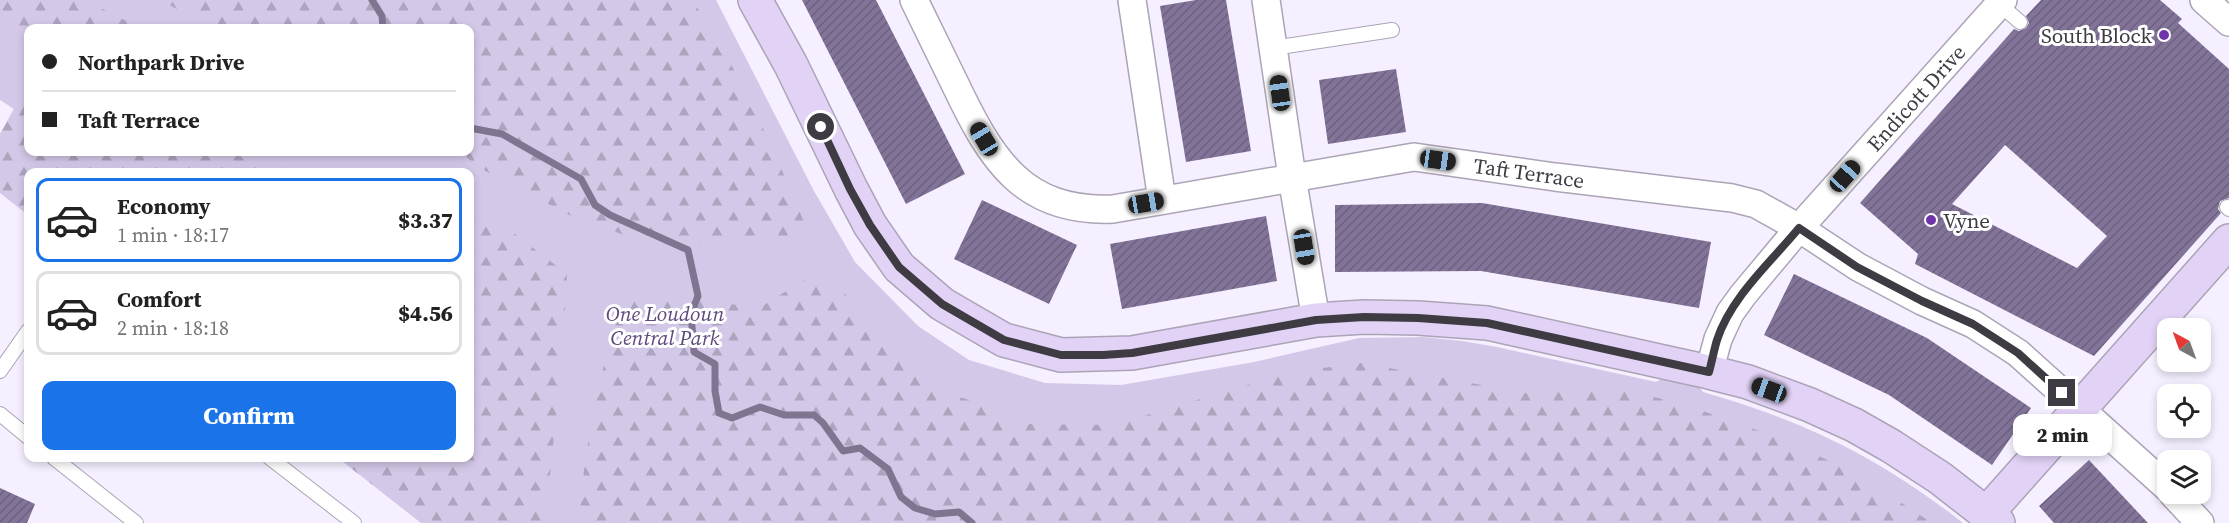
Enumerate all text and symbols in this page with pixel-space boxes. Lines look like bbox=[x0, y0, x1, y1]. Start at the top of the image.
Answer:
place label: South Block bbox=[2041, 21, 2153, 50]
marker: South Block bbox=[2157, 28, 2171, 42]
street label: Endicott Drive bbox=[1860, 38, 1972, 158]
text: Northpark Drive bbox=[78, 47, 245, 77]
car bbox=[1269, 74, 1291, 112]
text: Taft Terrace bbox=[78, 105, 200, 135]
route start bbox=[807, 113, 834, 140]
car bbox=[967, 119, 1001, 159]
car bbox=[1419, 149, 1457, 171]
street label: Taft Terrace bbox=[1472, 151, 1586, 195]
car bbox=[1826, 157, 1864, 195]
text: Economy bbox=[117, 191, 211, 221]
car bbox=[1127, 191, 1165, 215]
icon: car bbox=[45, 193, 99, 247]
text: $3.37 bbox=[398, 205, 453, 235]
place label: Vyne bbox=[1943, 206, 1990, 235]
marker: Vyne bbox=[1924, 213, 1938, 227]
text: 1 min · 18:17 bbox=[117, 221, 229, 249]
car bbox=[1292, 228, 1316, 266]
text: Comfort bbox=[117, 284, 201, 314]
icon: car bbox=[45, 286, 99, 340]
text: $4.56 bbox=[398, 298, 453, 328]
park label: One Loudoun Central Park bbox=[606, 299, 724, 352]
text: 2 min · 18:18 bbox=[117, 314, 229, 342]
north arrow bbox=[2157, 318, 2211, 372]
map controls bbox=[2157, 318, 2211, 504]
car bbox=[1749, 375, 1789, 405]
route end bbox=[2048, 379, 2075, 406]
button: Confirm bbox=[42, 381, 456, 450]
button: locate bbox=[2157, 384, 2211, 438]
callout: 2 min bbox=[2012, 414, 2112, 456]
text: 2 min bbox=[2036, 421, 2089, 449]
button: layers bbox=[2157, 450, 2211, 504]

